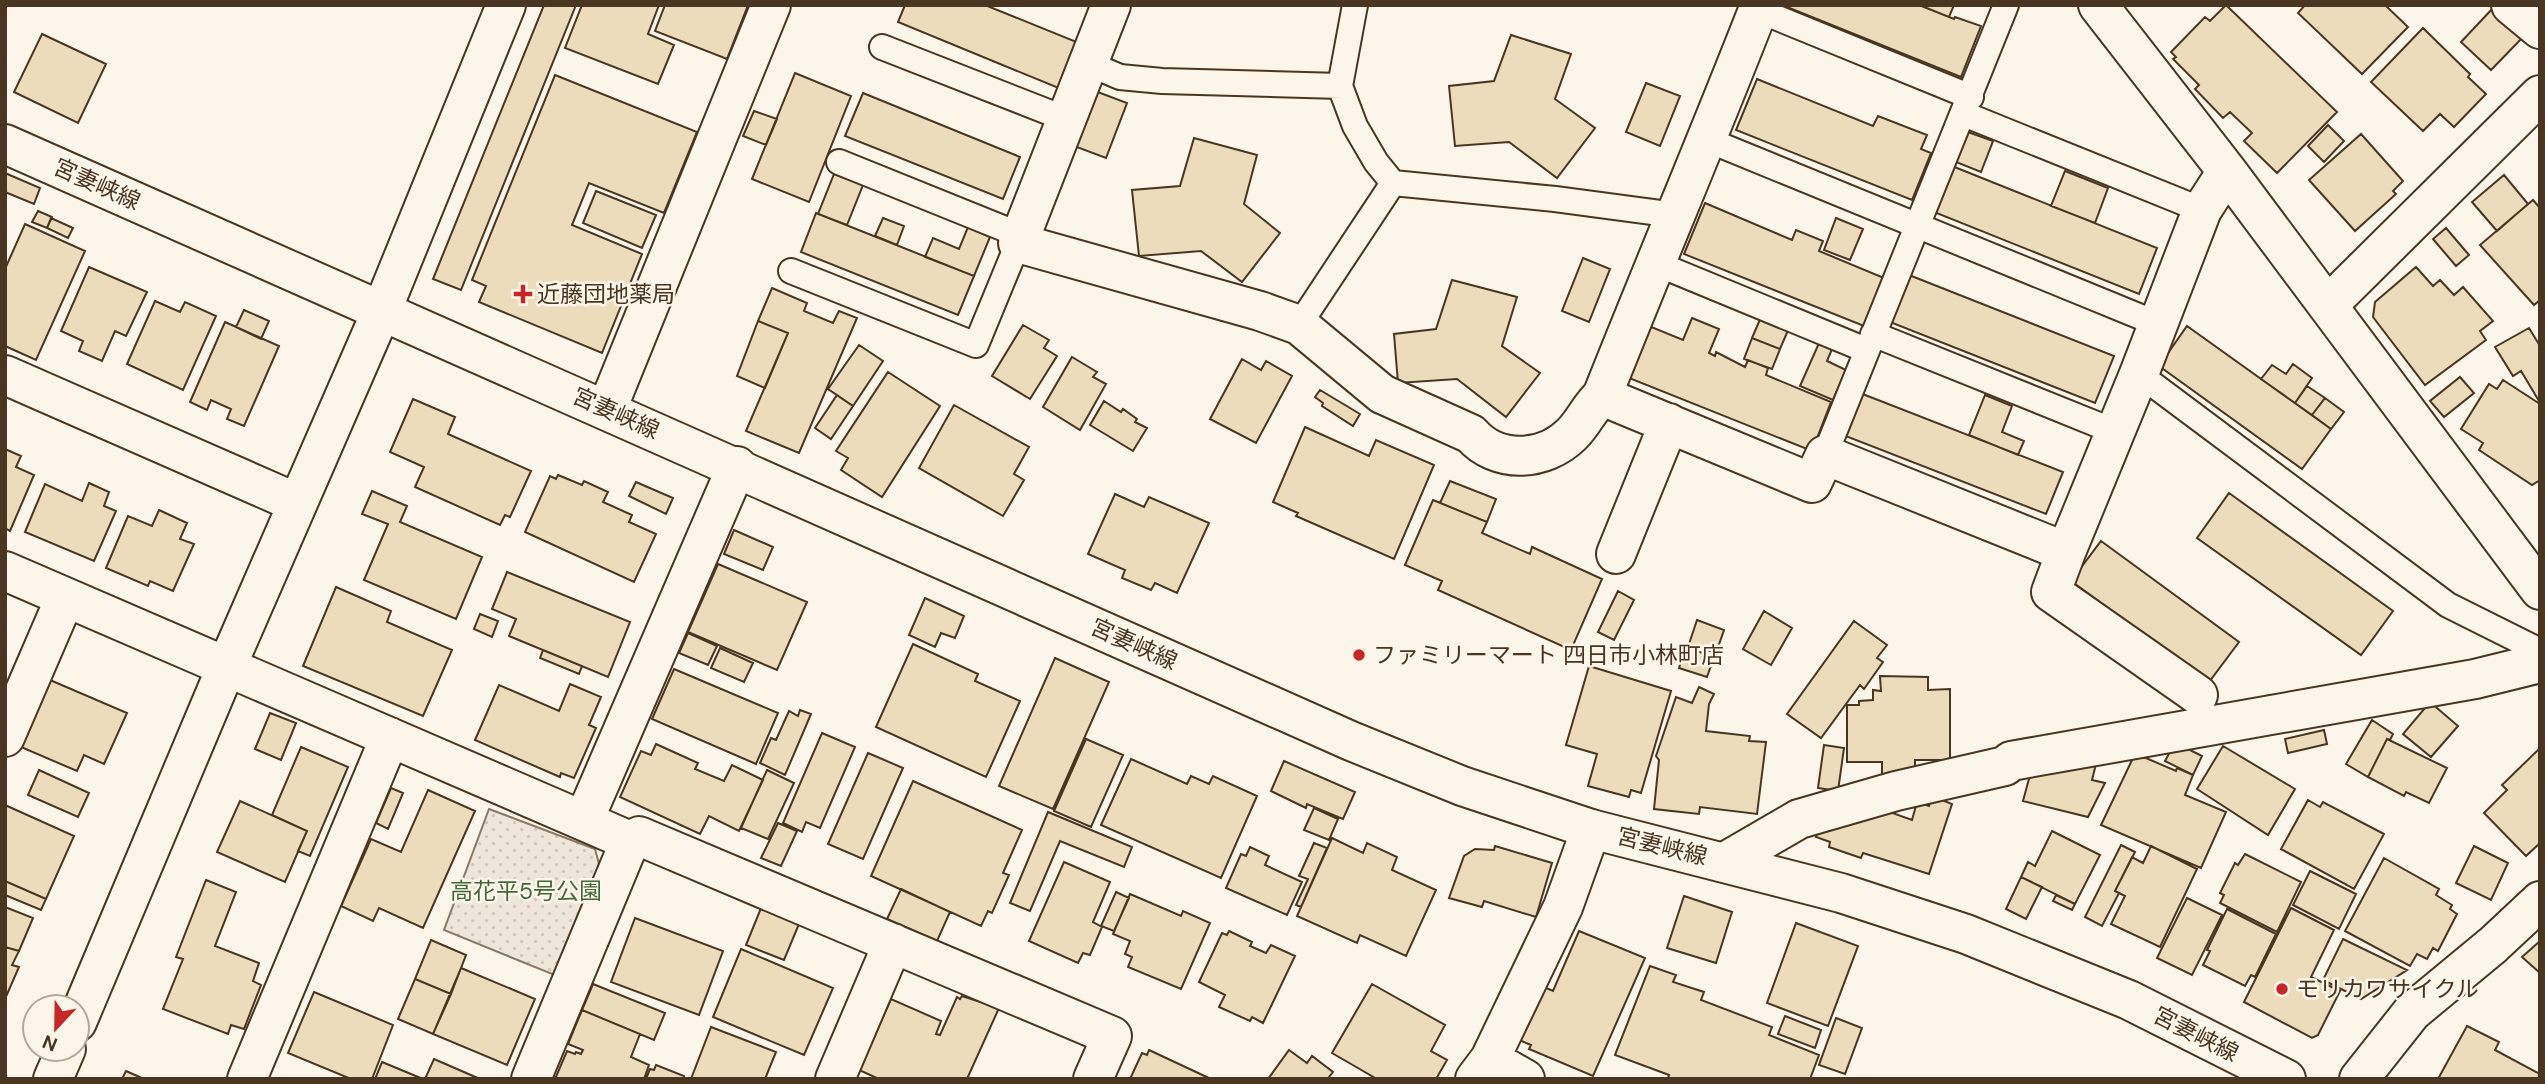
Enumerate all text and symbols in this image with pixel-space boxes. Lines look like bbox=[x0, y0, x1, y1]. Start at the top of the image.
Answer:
street label: 宮妻峡線 bbox=[49, 152, 145, 216]
place label: 近藤団地薬局 bbox=[537, 279, 675, 309]
marker: 近藤団地薬局 bbox=[515, 286, 531, 302]
street label: 宮妻峡線 bbox=[568, 381, 664, 445]
street label: 宮妻峡線 bbox=[1086, 612, 1182, 676]
place label: ファミリーマート 四日市小林町店 bbox=[1373, 640, 1724, 670]
marker: ファミリーマート 四日市小林町店 bbox=[1351, 647, 1367, 663]
street label: 宮妻峡線 bbox=[1614, 820, 1710, 872]
park label: 高花平5号公園 bbox=[450, 876, 602, 906]
place label: モリカワサイクル bbox=[2296, 974, 2479, 1004]
marker: モリカワサイクル bbox=[2274, 981, 2290, 997]
north arrow bbox=[21, 993, 91, 1063]
street label: 宮妻峡線 bbox=[2148, 1000, 2244, 1068]
text: N bbox=[39, 1029, 61, 1057]

